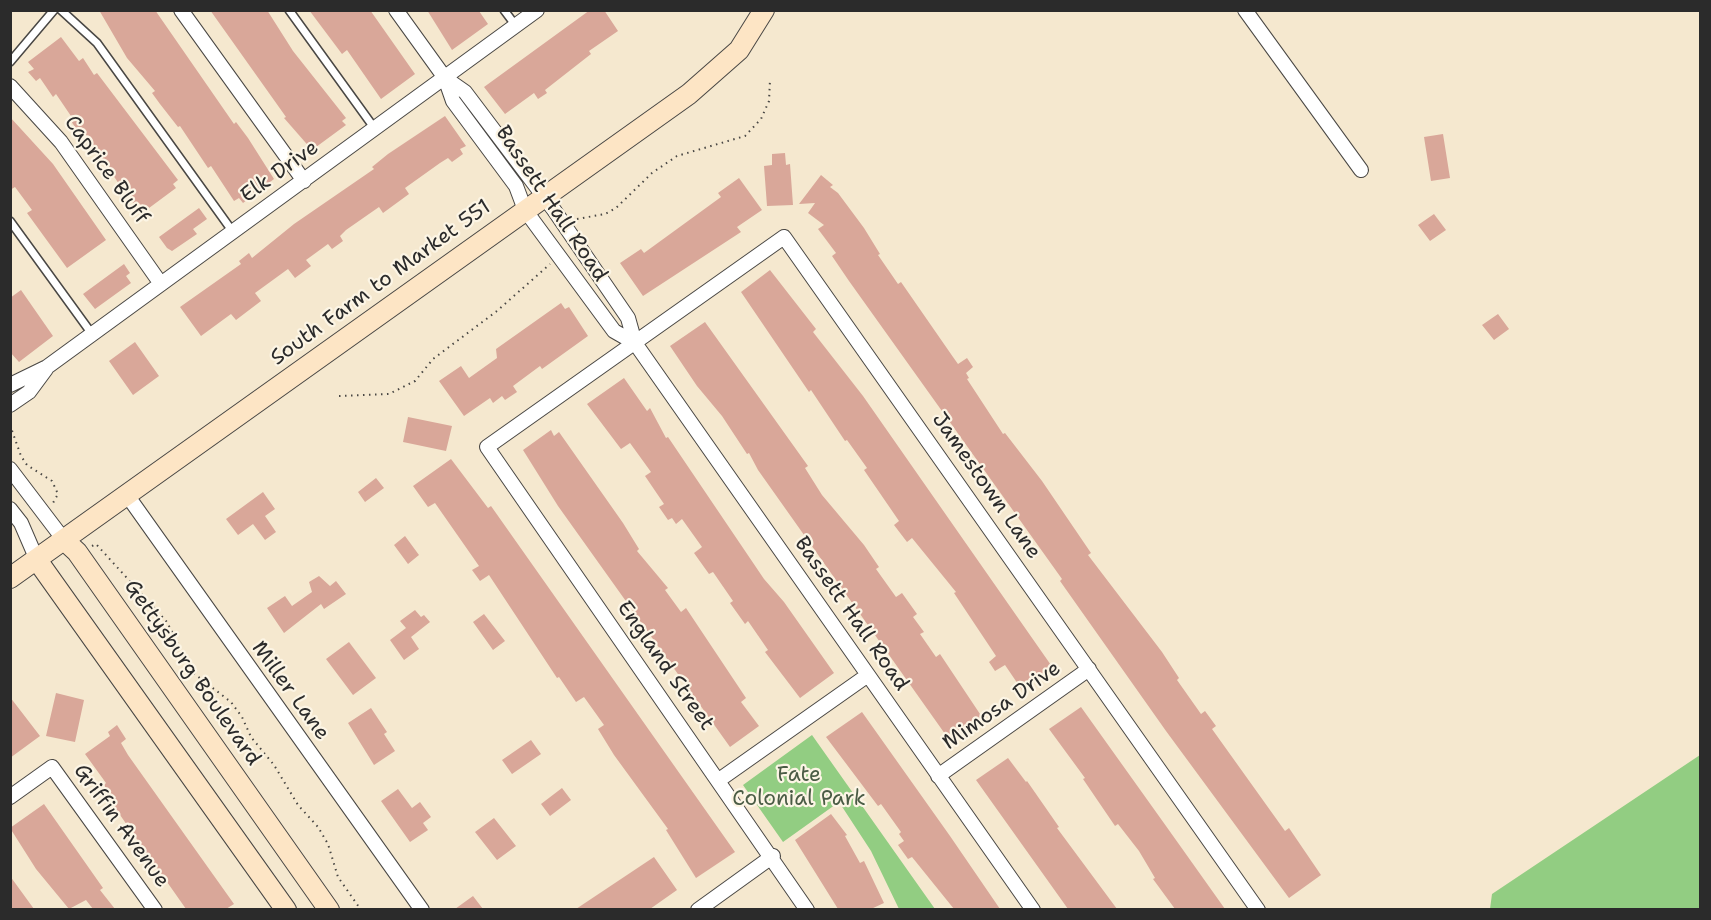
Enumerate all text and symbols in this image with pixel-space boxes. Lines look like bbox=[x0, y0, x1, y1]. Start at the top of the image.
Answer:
street label: Caprice Bluff bbox=[58, 111, 154, 229]
street label: Bassett Hall Road bbox=[490, 121, 612, 287]
street label: Elk Drive bbox=[236, 135, 324, 209]
street label: South Farm to Market 551 bbox=[266, 195, 496, 371]
street label: Jamestown Lane bbox=[926, 408, 1046, 564]
street label: Bassett Hall Road bbox=[788, 532, 914, 696]
street label: Gettysburg Boulevard bbox=[118, 575, 266, 771]
street label: England Street bbox=[611, 596, 719, 736]
street label: Miller Lane bbox=[246, 637, 334, 745]
street label: Mimosa Drive bbox=[938, 656, 1066, 756]
street label: Griffin Avenue bbox=[68, 759, 174, 893]
park label: Fate Colonial Park bbox=[732, 763, 866, 813]

